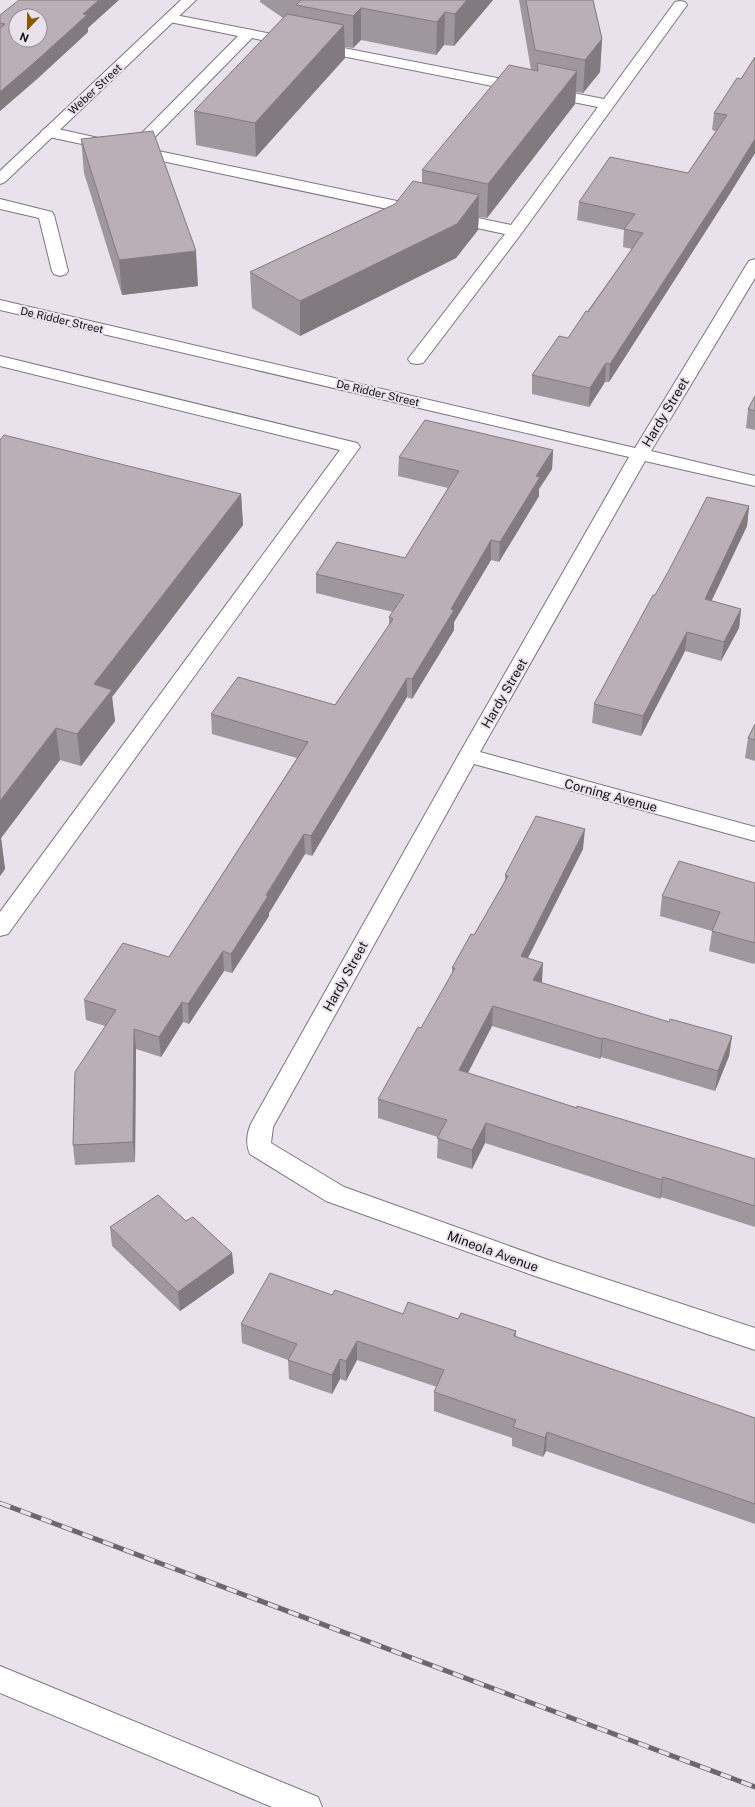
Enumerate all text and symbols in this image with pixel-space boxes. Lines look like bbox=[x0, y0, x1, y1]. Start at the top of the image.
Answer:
north arrow bbox=[8, 8, 48, 48]
text: N bbox=[18, 30, 30, 44]
street label: Weber Street bbox=[66, 61, 124, 117]
street label: De Ridder Street bbox=[19, 305, 105, 335]
street label: Hardy Street bbox=[639, 375, 692, 450]
street label: De Ridder Street bbox=[335, 378, 421, 408]
street label: Hardy Street bbox=[478, 656, 530, 731]
street label: Corning Avenue bbox=[563, 776, 659, 815]
street label: Hardy Street bbox=[320, 939, 371, 1014]
street label: Mineola Avenue bbox=[445, 1228, 540, 1275]

